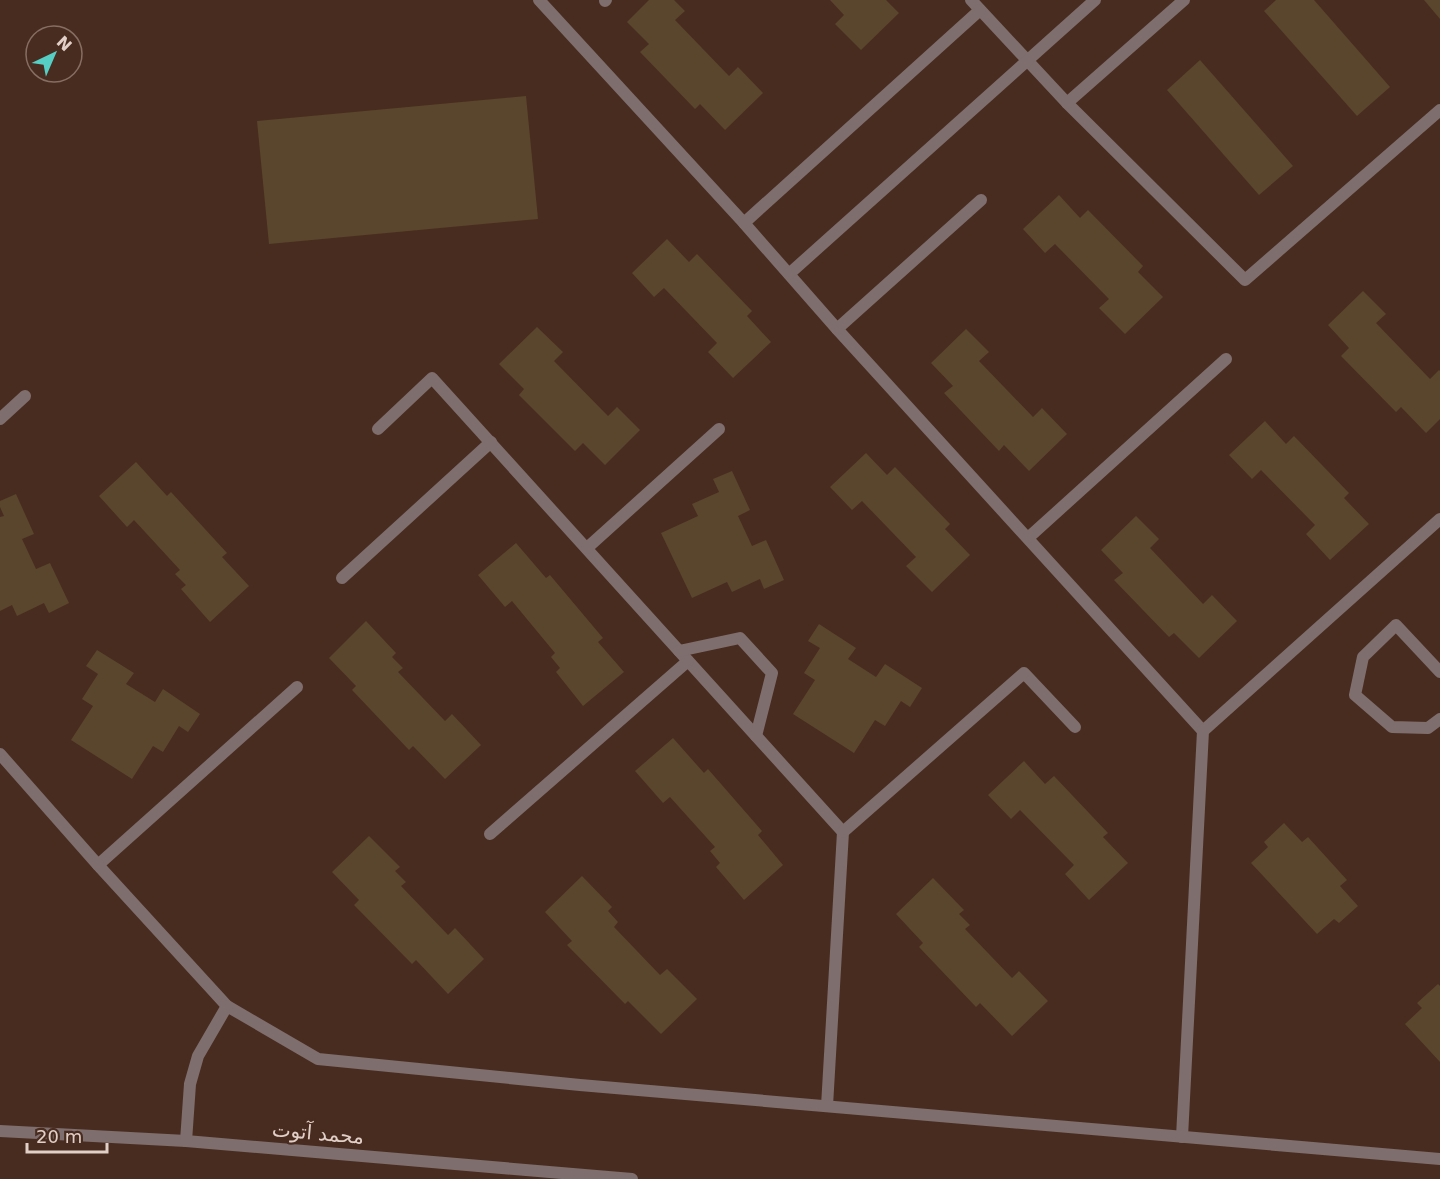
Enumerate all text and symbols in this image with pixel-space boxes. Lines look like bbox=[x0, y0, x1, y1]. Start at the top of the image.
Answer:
north arrow bbox=[24, 24, 84, 84]
text: N bbox=[53, 32, 75, 55]
scale bar bbox=[27, 1116, 106, 1154]
street label: محمد آتوت bbox=[271, 1116, 365, 1149]
text: 20 m bbox=[36, 1126, 82, 1147]

